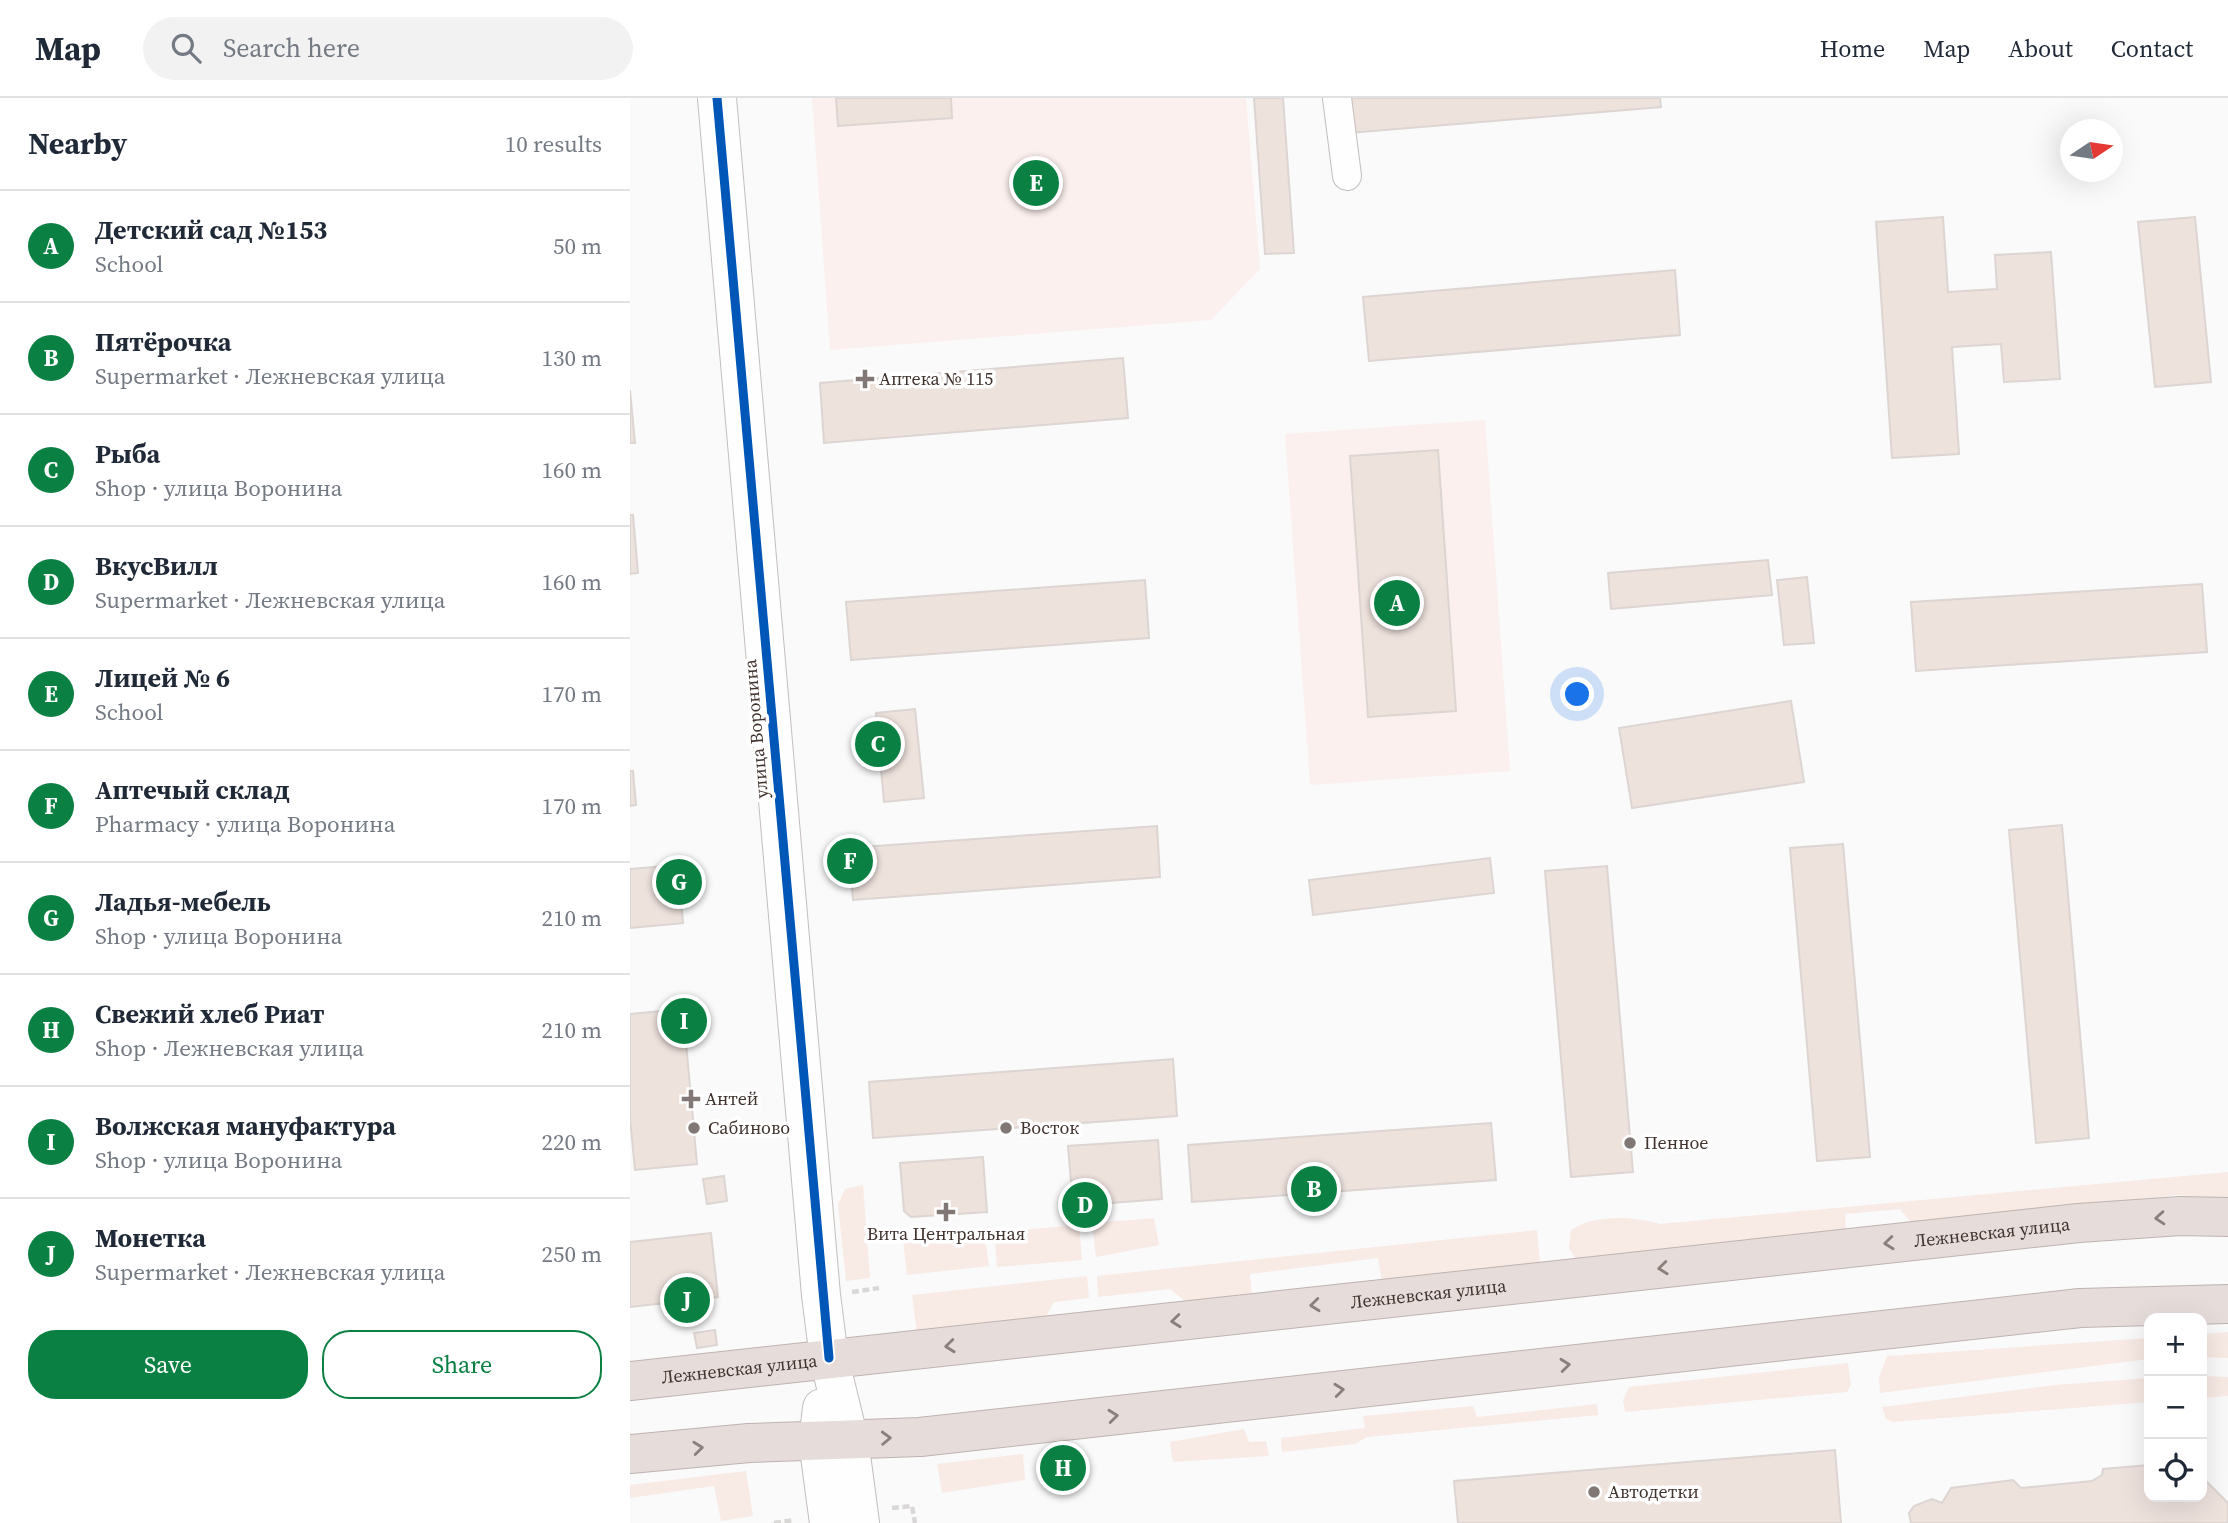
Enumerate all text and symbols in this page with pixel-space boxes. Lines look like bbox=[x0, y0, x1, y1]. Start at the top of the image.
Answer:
search box bbox=[143, 17, 633, 80]
text: Map bbox=[35, 26, 101, 71]
icon: search bbox=[167, 29, 205, 67]
text: Search here bbox=[223, 30, 360, 66]
text: Home bbox=[1820, 32, 1885, 65]
text: Map bbox=[1923, 32, 1970, 65]
text: About bbox=[2008, 32, 2073, 65]
text: Contact bbox=[2111, 32, 2193, 65]
north arrow bbox=[2060, 119, 2123, 182]
text: Nearby bbox=[28, 123, 127, 164]
text: 10 results bbox=[505, 128, 602, 160]
pin: E bbox=[1013, 157, 1059, 209]
text: Детский сад №153 bbox=[95, 212, 327, 248]
text: A bbox=[43, 230, 59, 262]
text: 50 m bbox=[553, 230, 602, 262]
text: School bbox=[95, 248, 163, 280]
text: Пятёрочка bbox=[95, 324, 232, 360]
text: B bbox=[44, 342, 58, 374]
text: 130 m bbox=[541, 342, 602, 374]
text: Supermarket · Лежневская улица bbox=[95, 360, 446, 392]
place label: Аптека № 115 bbox=[879, 366, 993, 391]
marker: Аптека № 115 bbox=[857, 371, 873, 387]
text: Рыба bbox=[95, 436, 160, 472]
text: C bbox=[44, 454, 58, 486]
text: 160 m bbox=[541, 454, 602, 486]
text: Shop · улица Воронина bbox=[95, 472, 342, 504]
text: ВкусВилл bbox=[95, 548, 218, 584]
text: D bbox=[43, 566, 59, 598]
text: 160 m bbox=[541, 566, 602, 598]
pin: A bbox=[1374, 577, 1420, 629]
text: Supermarket · Лежневская улица bbox=[95, 584, 446, 616]
street label: улица Воронина bbox=[737, 657, 774, 800]
text: Лицей № 6 bbox=[95, 660, 230, 696]
your location bbox=[1560, 677, 1594, 711]
text: E bbox=[44, 678, 58, 710]
text: 170 m bbox=[541, 678, 602, 710]
text: School bbox=[95, 696, 163, 728]
pin: C bbox=[855, 718, 901, 770]
text: Аптечый склад bbox=[95, 772, 290, 808]
text: F bbox=[44, 790, 58, 822]
text: 170 m bbox=[541, 790, 602, 822]
text: Pharmacy · улица Воронина bbox=[95, 808, 395, 840]
pin: F bbox=[827, 835, 873, 887]
pin: G bbox=[656, 856, 702, 908]
text: Ладья-мебель bbox=[95, 884, 271, 920]
text: G bbox=[43, 902, 59, 934]
text: 210 m bbox=[541, 902, 602, 934]
text: Shop · улица Воронина bbox=[95, 920, 342, 952]
pin: I bbox=[661, 995, 707, 1047]
text: Свежий хлеб Риат bbox=[95, 996, 324, 1032]
text: H bbox=[42, 1014, 60, 1046]
text: 210 m bbox=[541, 1014, 602, 1046]
text: Shop · Лежневская улица bbox=[95, 1032, 364, 1064]
place label: Антей bbox=[705, 1086, 758, 1111]
marker: Антей bbox=[683, 1091, 699, 1107]
text: Волжская мануфактура bbox=[95, 1108, 396, 1144]
place label: Сабиново bbox=[708, 1115, 790, 1140]
place label: Восток bbox=[1020, 1115, 1079, 1140]
marker: Сабиново bbox=[686, 1120, 702, 1136]
marker: Восток bbox=[998, 1120, 1014, 1136]
text: I bbox=[47, 1126, 55, 1158]
text: 220 m bbox=[541, 1126, 602, 1158]
place label: Пенное bbox=[1644, 1130, 1708, 1155]
marker: Пенное bbox=[1622, 1135, 1638, 1151]
text: Shop · улица Воронина bbox=[95, 1144, 342, 1176]
pin: B bbox=[1291, 1163, 1337, 1215]
pin: D bbox=[1062, 1179, 1108, 1231]
marker: Вита Центральная bbox=[938, 1204, 954, 1220]
one-way arrow bbox=[2154, 1210, 2165, 1225]
street label: Лежневская улица bbox=[1913, 1211, 2072, 1253]
text: Монетка bbox=[95, 1220, 206, 1256]
place label: Вита Центральная bbox=[867, 1221, 1025, 1246]
one-way arrow bbox=[1883, 1236, 1895, 1251]
text: J bbox=[46, 1238, 56, 1270]
text: 250 m bbox=[541, 1238, 602, 1270]
text: Supermarket · Лежневская улица bbox=[95, 1256, 446, 1288]
one-way arrow bbox=[1657, 1260, 1669, 1275]
street label: Лежневская улица bbox=[1349, 1272, 1508, 1314]
pin: J bbox=[664, 1274, 710, 1326]
one-way arrow bbox=[1309, 1298, 1321, 1313]
one-way arrow bbox=[1170, 1313, 1182, 1328]
map controls bbox=[2144, 1313, 2207, 1502]
button: + bbox=[2144, 1313, 2207, 1376]
button: Save bbox=[28, 1330, 308, 1399]
button: Share bbox=[322, 1330, 602, 1399]
one-way arrow bbox=[944, 1338, 955, 1353]
street label: Лежневская улица bbox=[660, 1348, 819, 1390]
one-way arrow bbox=[1559, 1357, 1571, 1372]
button: − bbox=[2144, 1376, 2207, 1439]
one-way arrow bbox=[1333, 1383, 1345, 1398]
one-way arrow bbox=[1107, 1408, 1118, 1423]
one-way arrow bbox=[881, 1431, 892, 1446]
button: locate bbox=[2144, 1439, 2207, 1502]
one-way arrow bbox=[692, 1440, 704, 1455]
pin: H bbox=[1040, 1442, 1086, 1494]
place label: Автодетки bbox=[1608, 1479, 1699, 1504]
marker: Автодетки bbox=[1586, 1484, 1602, 1500]

